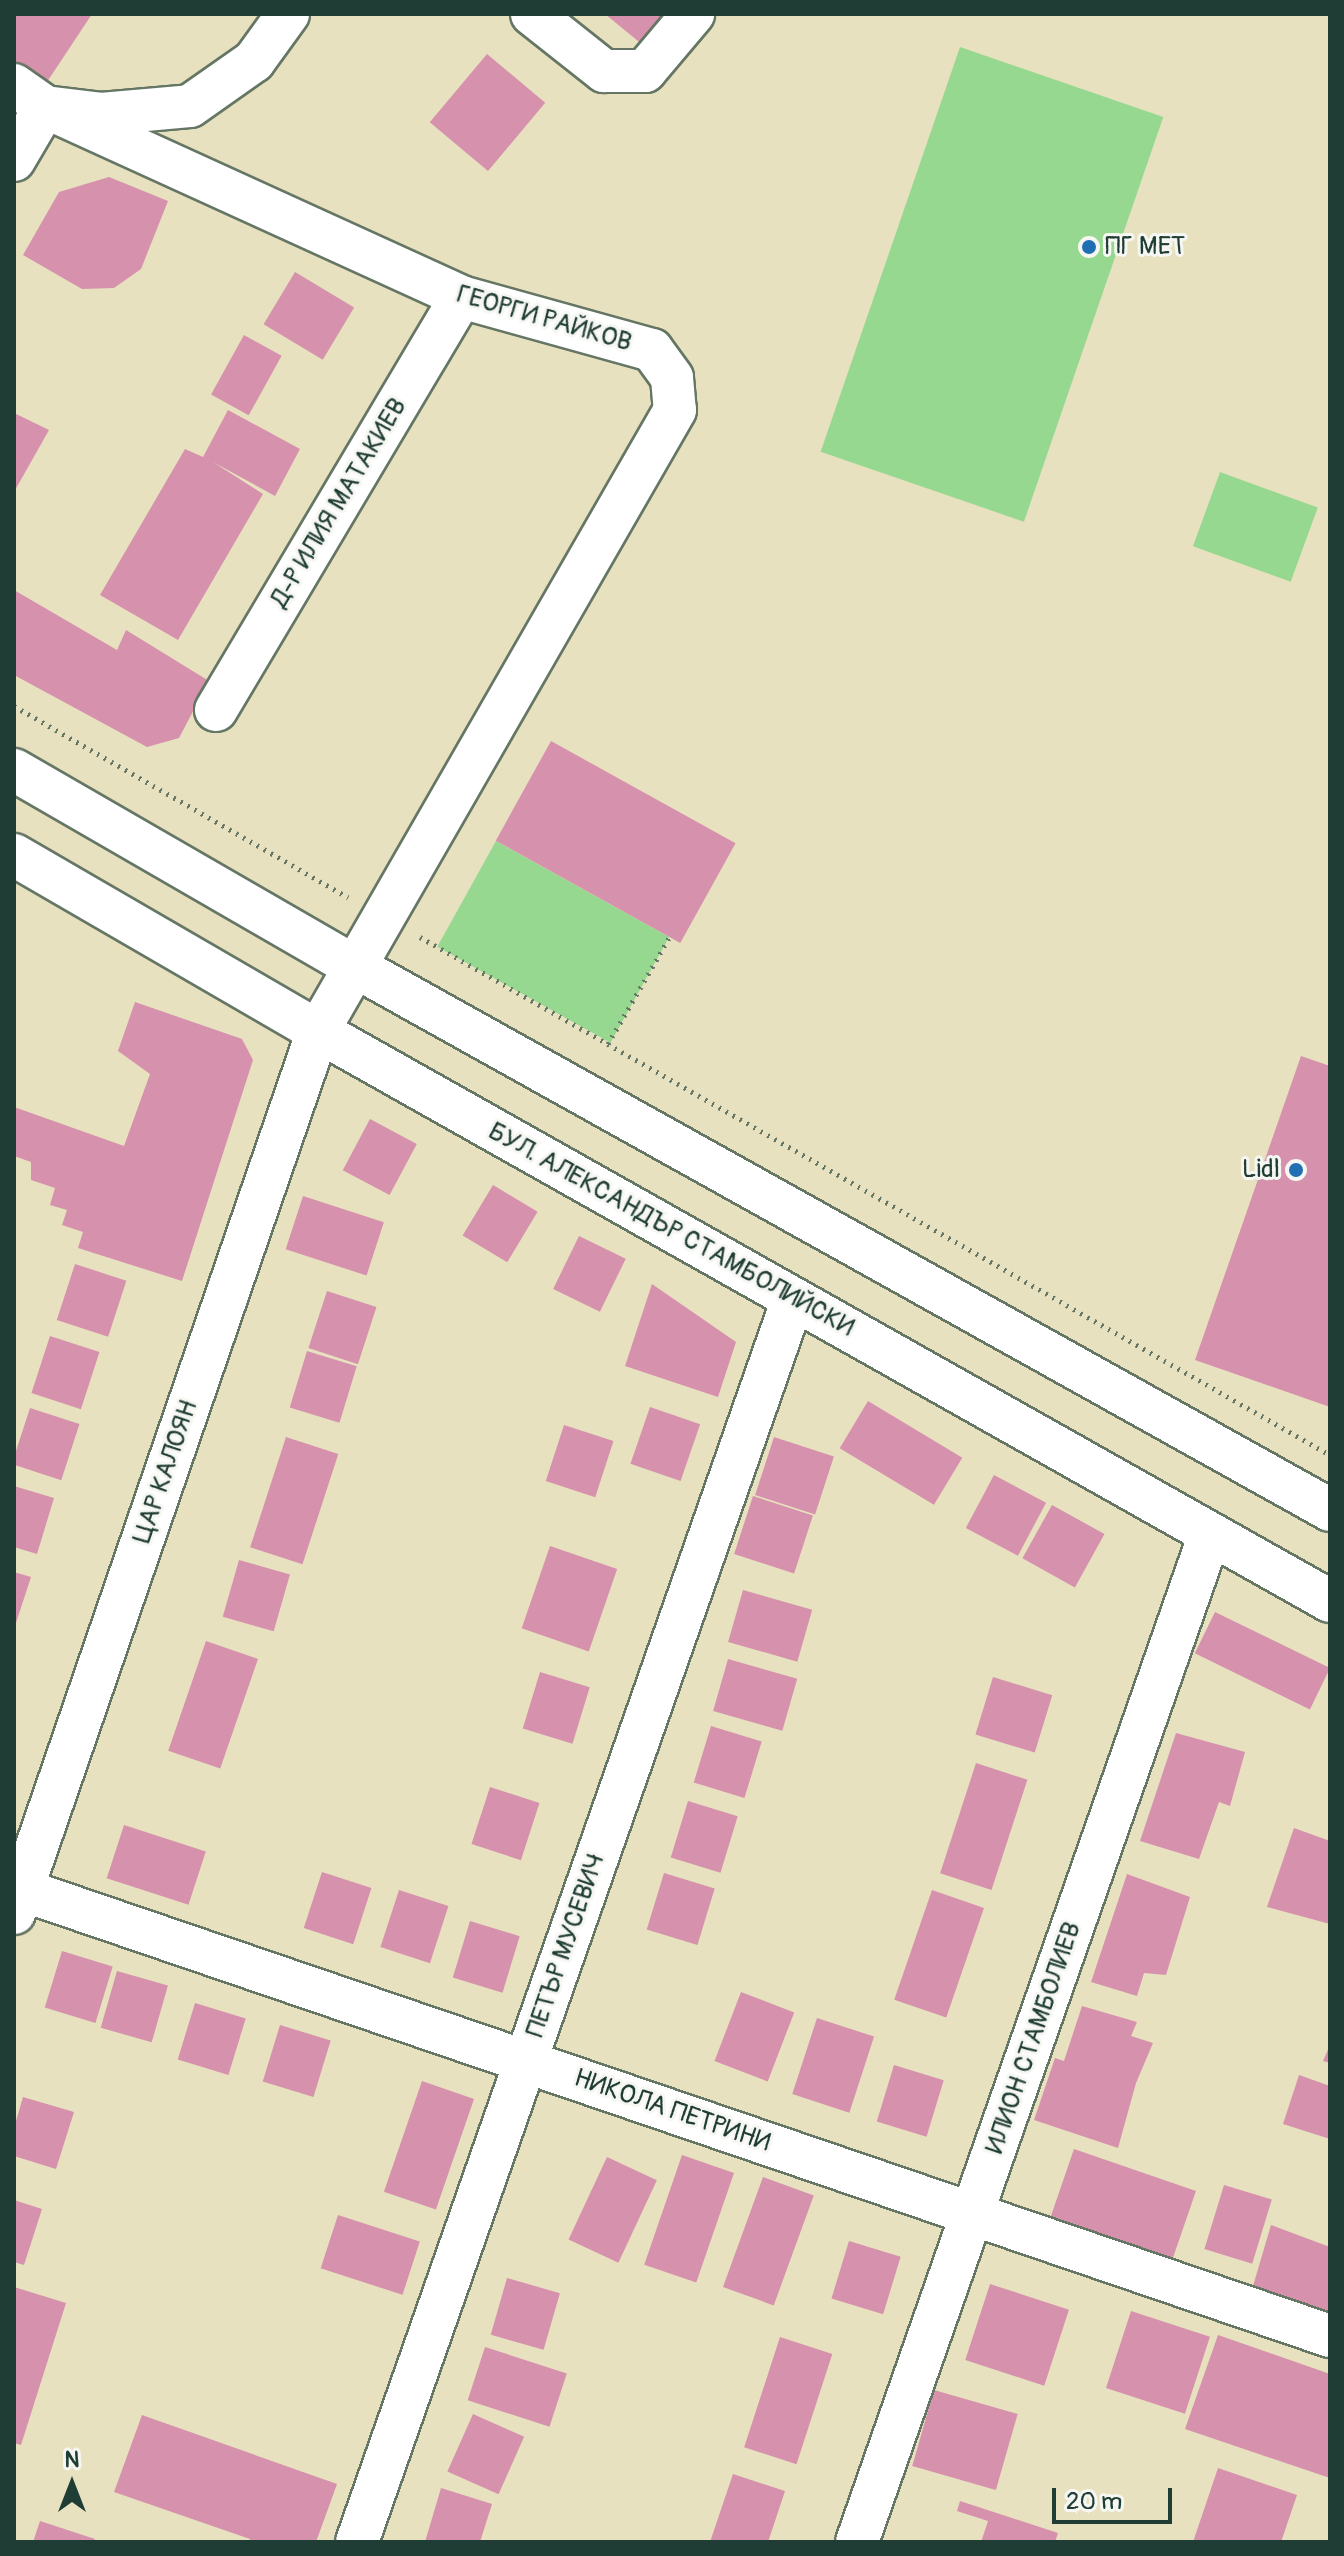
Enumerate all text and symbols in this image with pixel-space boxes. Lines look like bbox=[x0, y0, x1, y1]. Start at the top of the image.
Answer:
place label: ПГ МЕТ bbox=[1105, 231, 1185, 263]
marker: ПГ МЕТ bbox=[1080, 238, 1098, 256]
street label: ГЕОРГИ РАЙКОВ bbox=[453, 279, 635, 359]
street label: Д-Р ИЛИЯ МАТАКИЕВ bbox=[264, 393, 414, 613]
street label: БУЛ. АЛЕКСАНДЪР СТАМБОЛИЙСКИ bbox=[483, 1116, 859, 1344]
place label: Lidl bbox=[1242, 1154, 1280, 1186]
marker: Lidl bbox=[1287, 1161, 1305, 1179]
street label: ЦАР КАЛОЯН bbox=[127, 1396, 205, 1548]
street label: ПЕТЪР МУСЕВИЧ bbox=[520, 1850, 612, 2042]
street label: ИЛИОН СТАМБОЛИЕВ bbox=[980, 1918, 1088, 2158]
street label: НИКОЛА ПЕТРИНИ bbox=[570, 2063, 774, 2159]
north arrow bbox=[32, 2444, 112, 2524]
text: N bbox=[65, 2446, 79, 2474]
scale bar bbox=[1056, 2472, 1176, 2522]
text: 20 m bbox=[1066, 2487, 1122, 2516]

